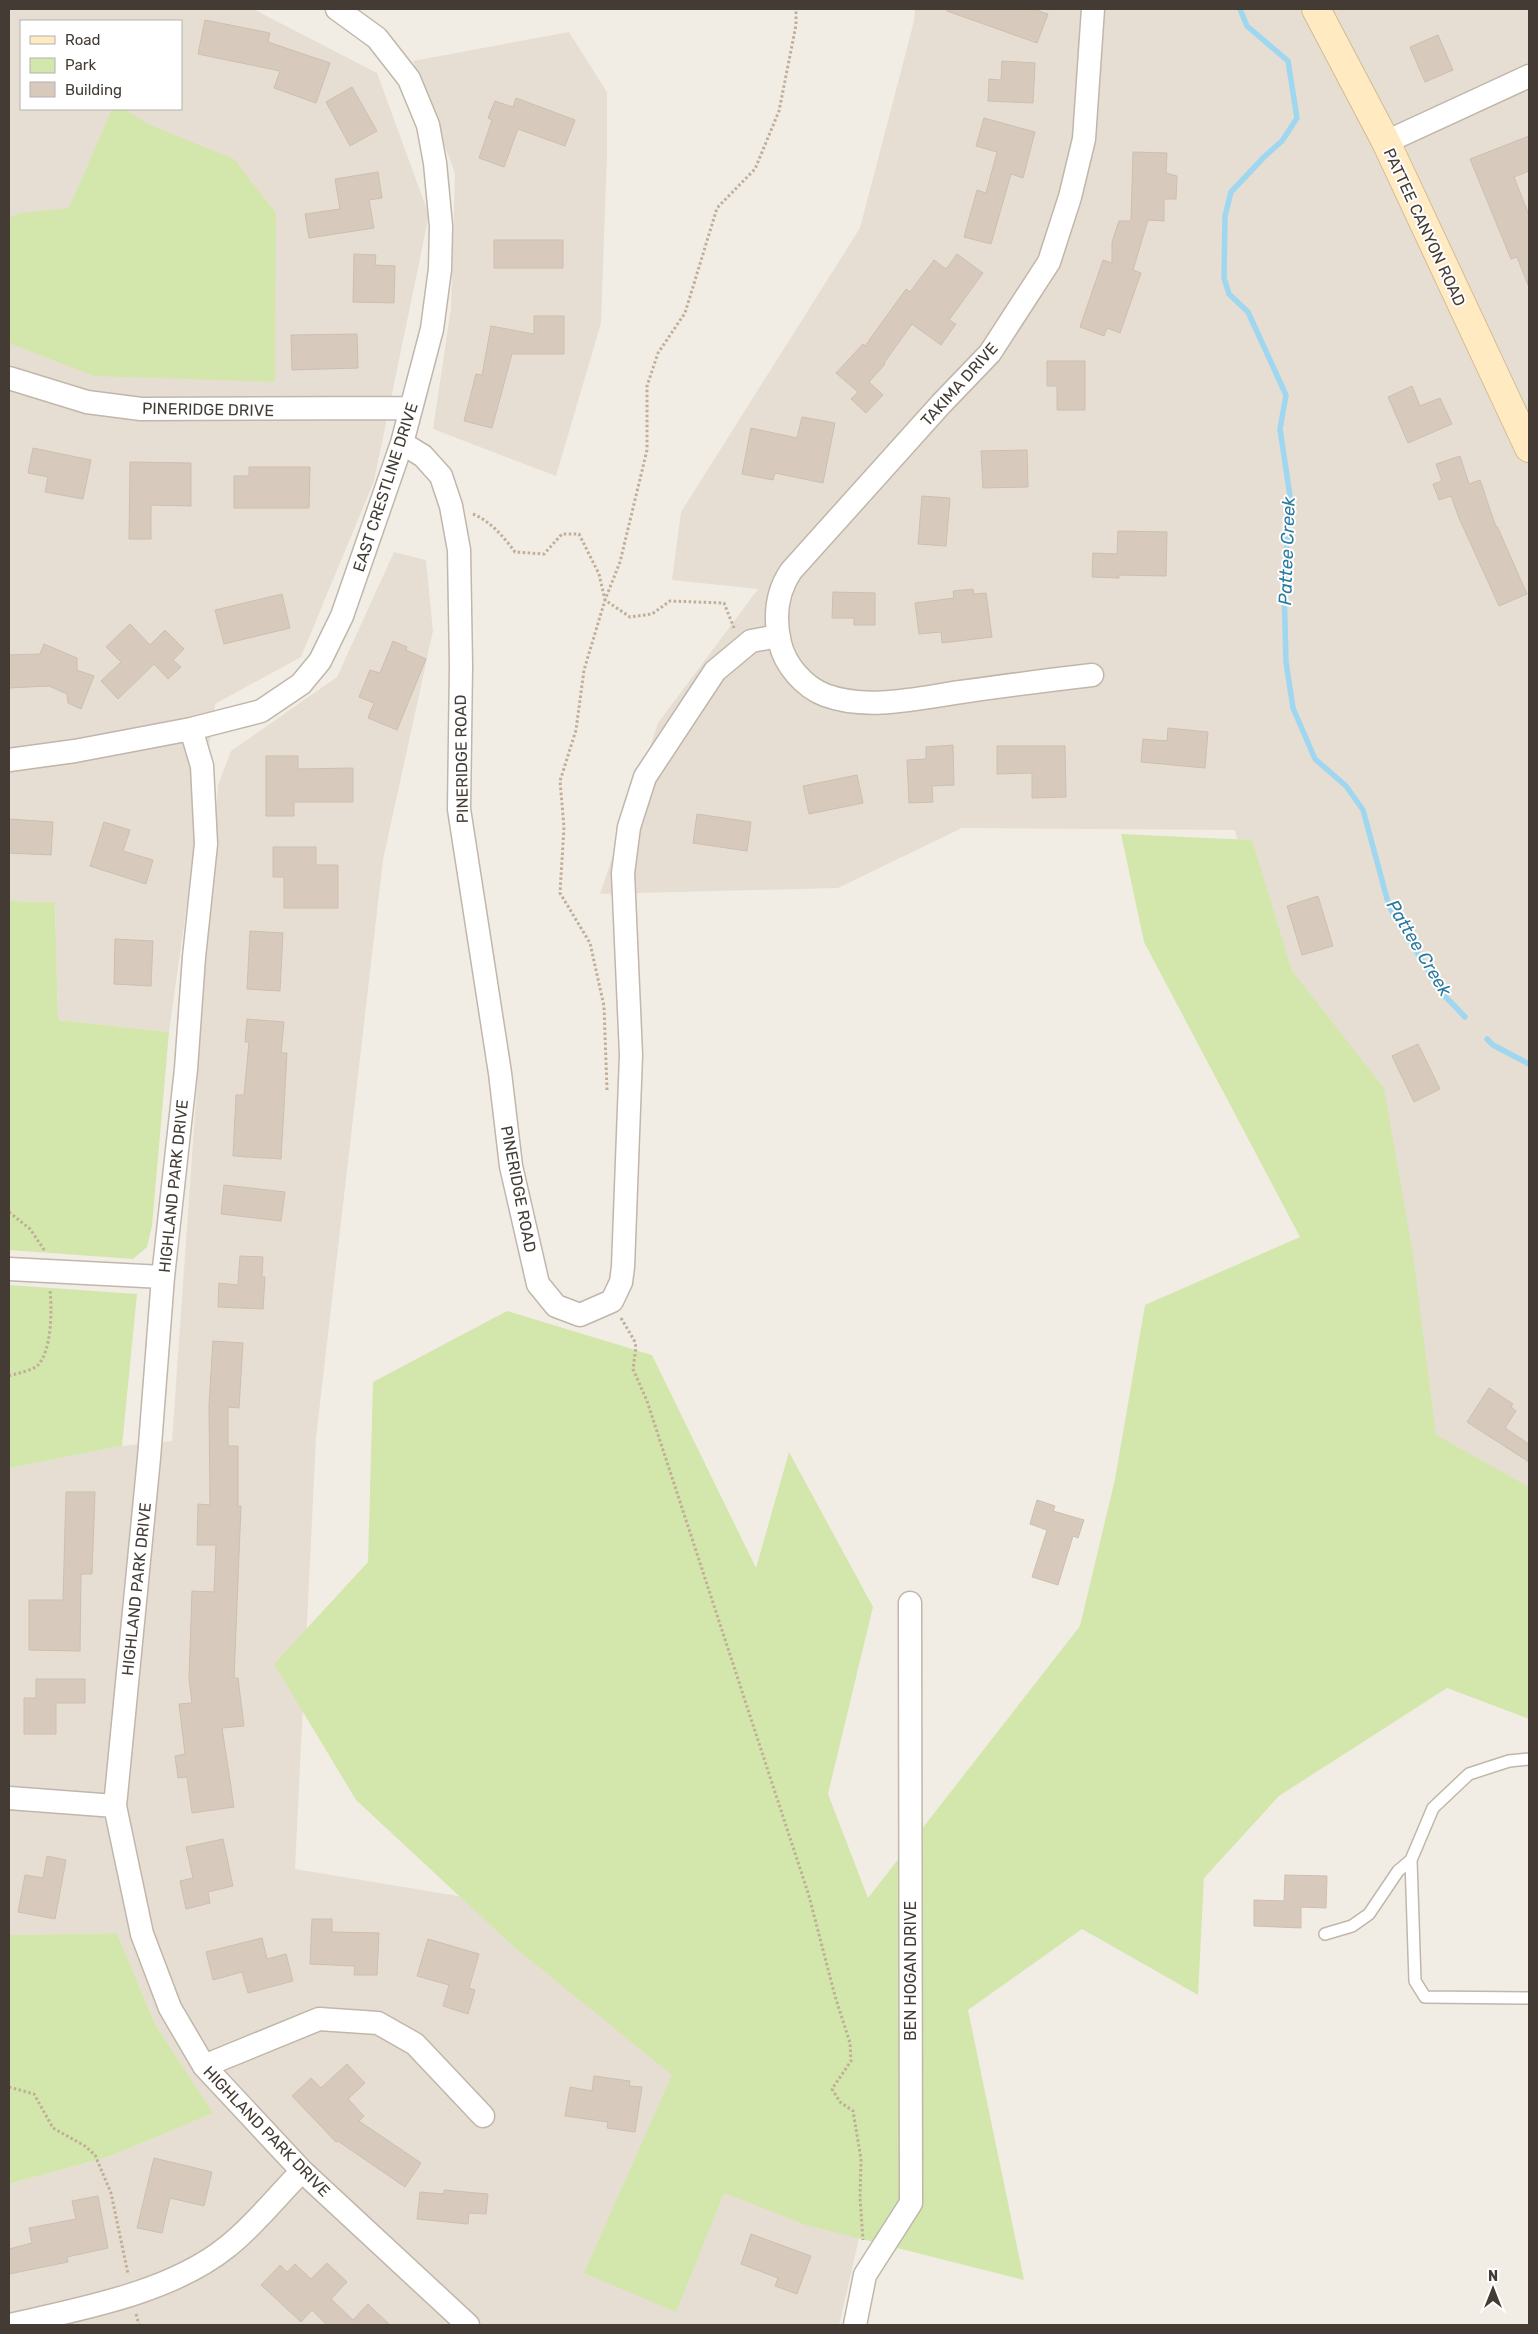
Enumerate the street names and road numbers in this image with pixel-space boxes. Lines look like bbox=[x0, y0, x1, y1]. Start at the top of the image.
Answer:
street label: PATTEE CANYON ROAD bbox=[1380, 145, 1469, 309]
street label: TAKIMA DRIVE bbox=[917, 339, 1002, 430]
street label: PINERIDGE DRIVE bbox=[142, 399, 274, 420]
street label: EAST CRESTLINE DRIVE bbox=[349, 400, 422, 574]
street label: PINERIDGE ROAD bbox=[451, 694, 472, 823]
street label: HIGHLAND PARK DRIVE bbox=[155, 1098, 192, 1274]
street label: PINERIDGE ROAD bbox=[497, 1124, 540, 1254]
street label: HIGHLAND PARK DRIVE bbox=[118, 1501, 155, 1677]
street label: BEN HOGAN DRIVE bbox=[901, 1901, 920, 2041]
street label: HIGHLAND PARK DRIVE bbox=[199, 2062, 334, 2201]

